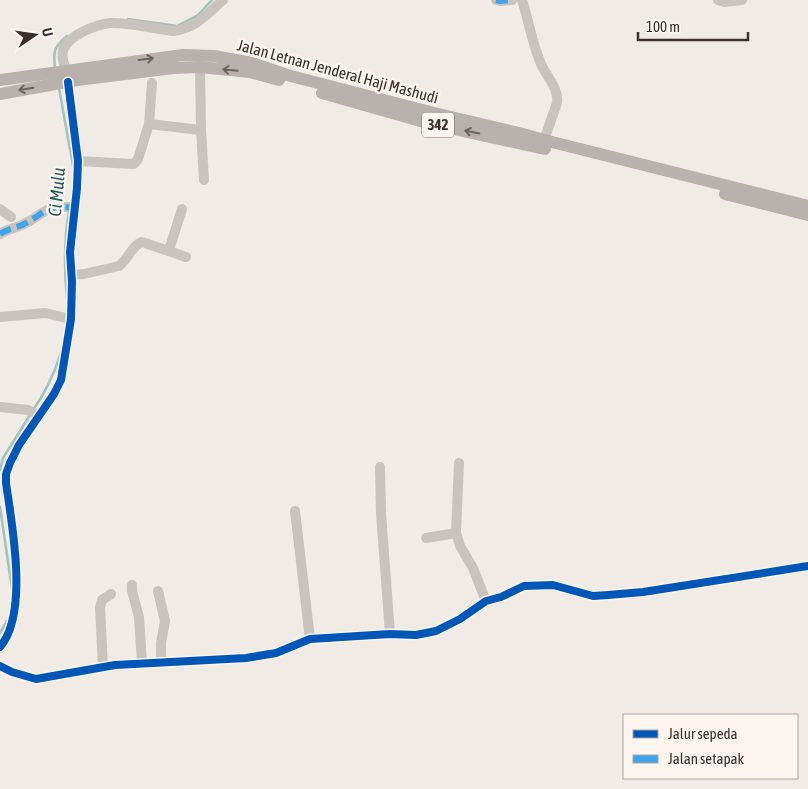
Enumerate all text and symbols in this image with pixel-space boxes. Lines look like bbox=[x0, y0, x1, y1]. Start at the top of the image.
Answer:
north arrow bbox=[10, 10, 60, 60]
scale bar bbox=[638, 10, 748, 42]
text: 100 m bbox=[646, 18, 680, 35]
text: U bbox=[39, 26, 56, 38]
street label: Jalan Letnan Jenderal Haji Mashudi bbox=[235, 35, 441, 108]
one-way arrow bbox=[138, 54, 154, 64]
one-way arrow bbox=[222, 65, 238, 75]
one-way arrow bbox=[18, 85, 34, 95]
road number: 342 bbox=[422, 112, 454, 138]
one-way arrow bbox=[464, 127, 480, 137]
water label: Ci Mulu bbox=[44, 166, 69, 217]
legend bbox=[623, 714, 798, 779]
text: Jalur sepeda bbox=[668, 725, 738, 742]
text: Jalan setapak bbox=[668, 750, 745, 767]

